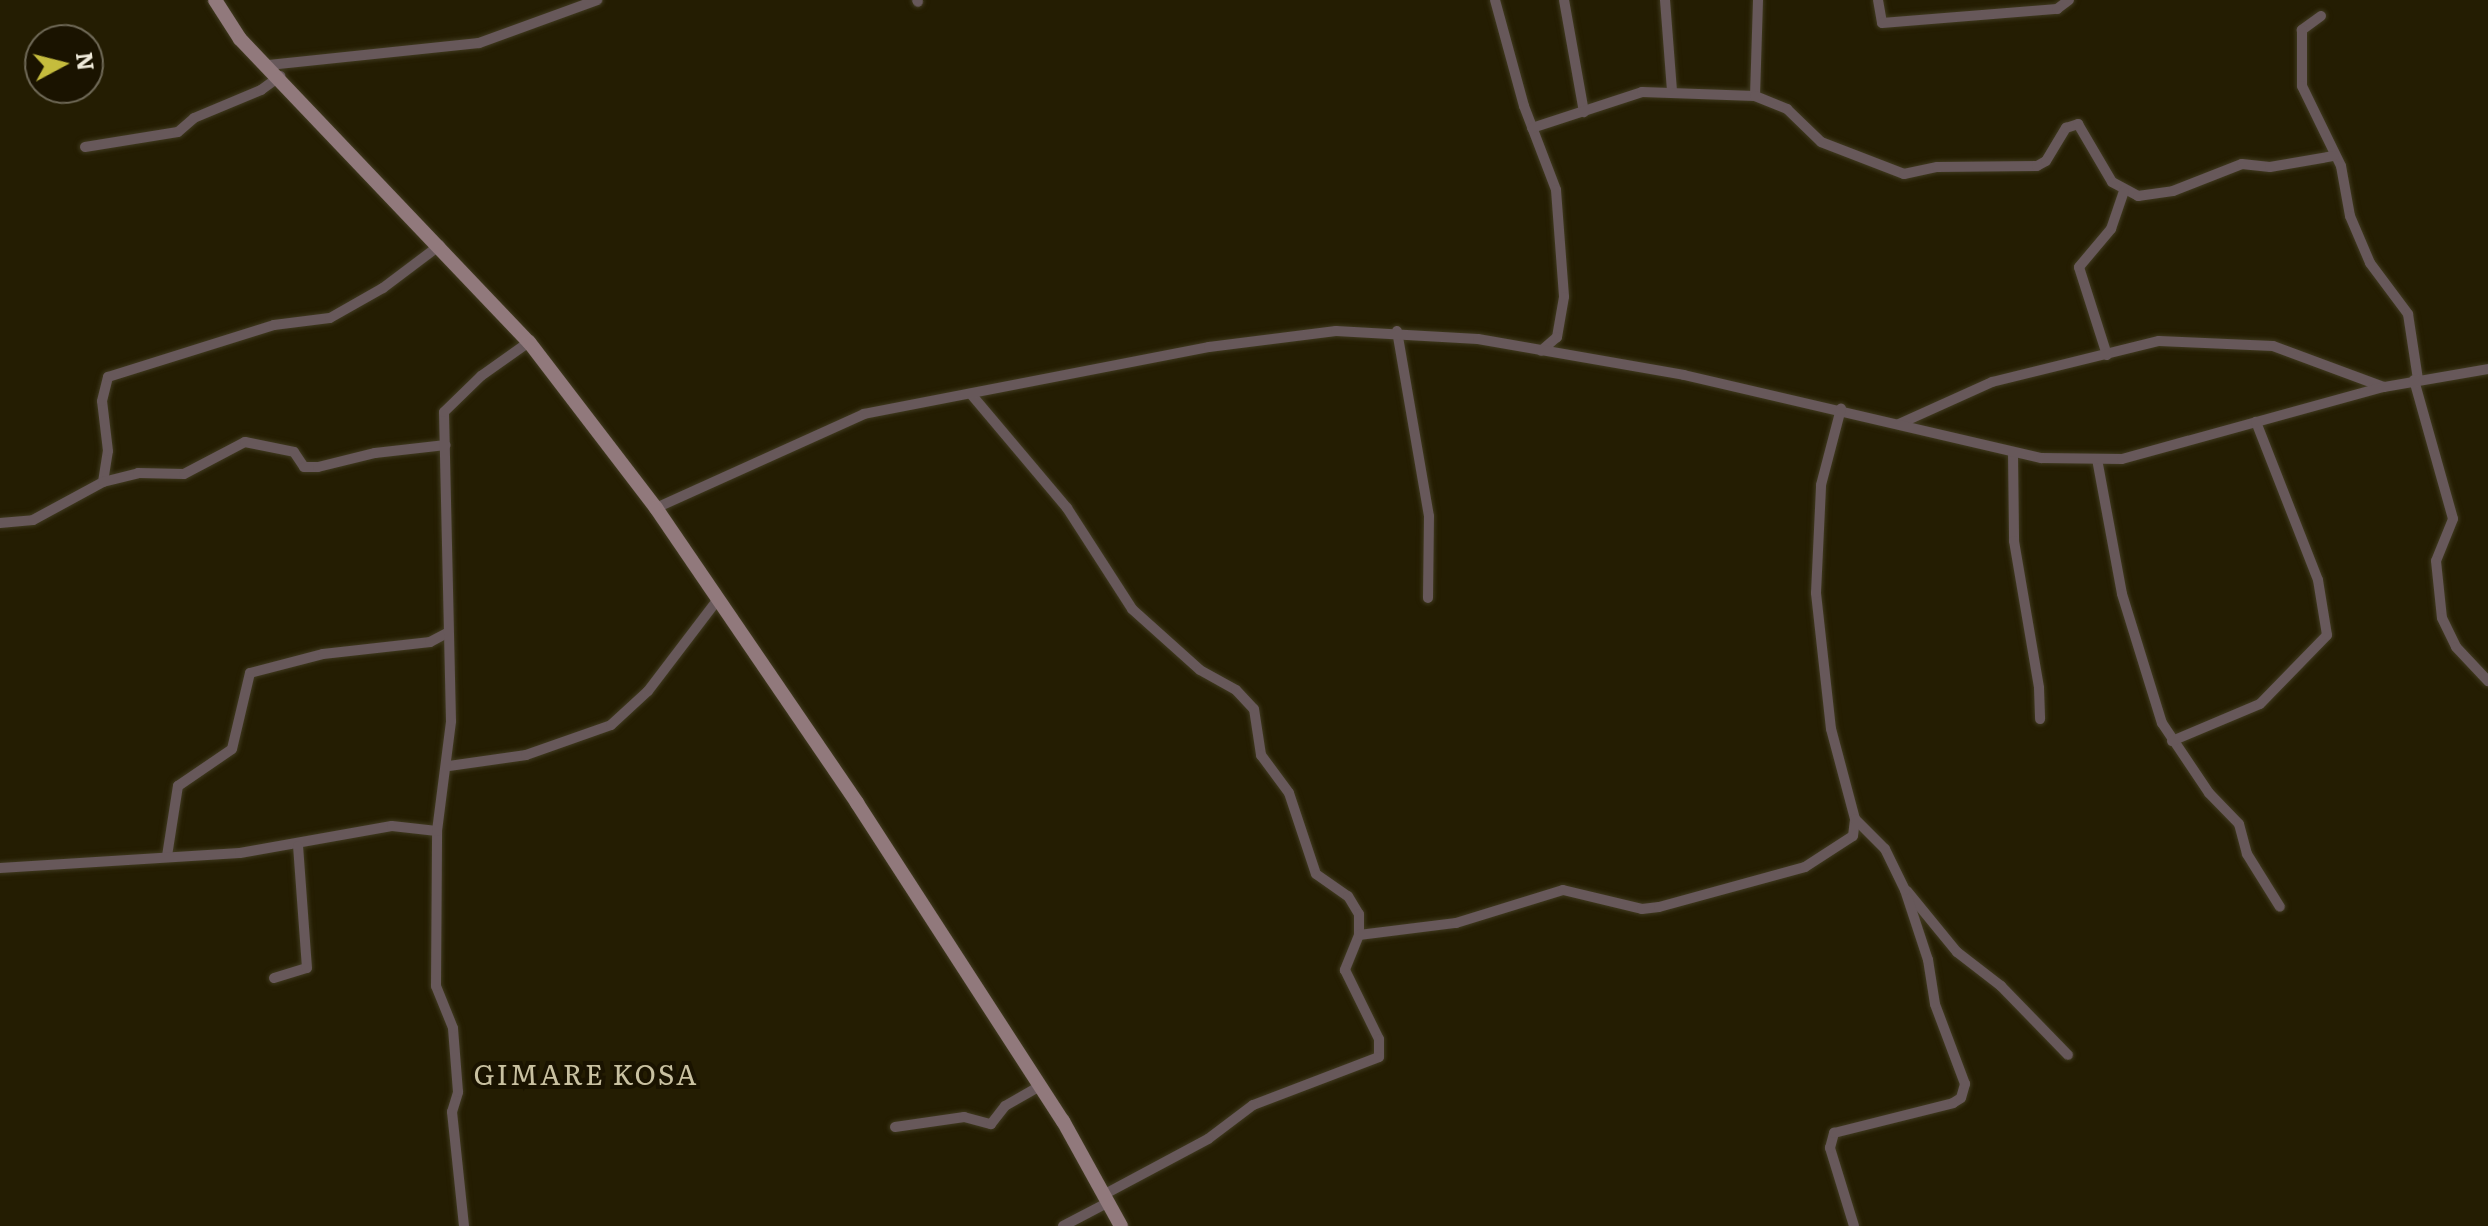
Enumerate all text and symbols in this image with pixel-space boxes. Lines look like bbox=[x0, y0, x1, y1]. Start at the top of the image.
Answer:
north arrow bbox=[24, 24, 104, 104]
text: N bbox=[69, 50, 104, 72]
district label: GIMARE KOSA bbox=[474, 1056, 698, 1090]

